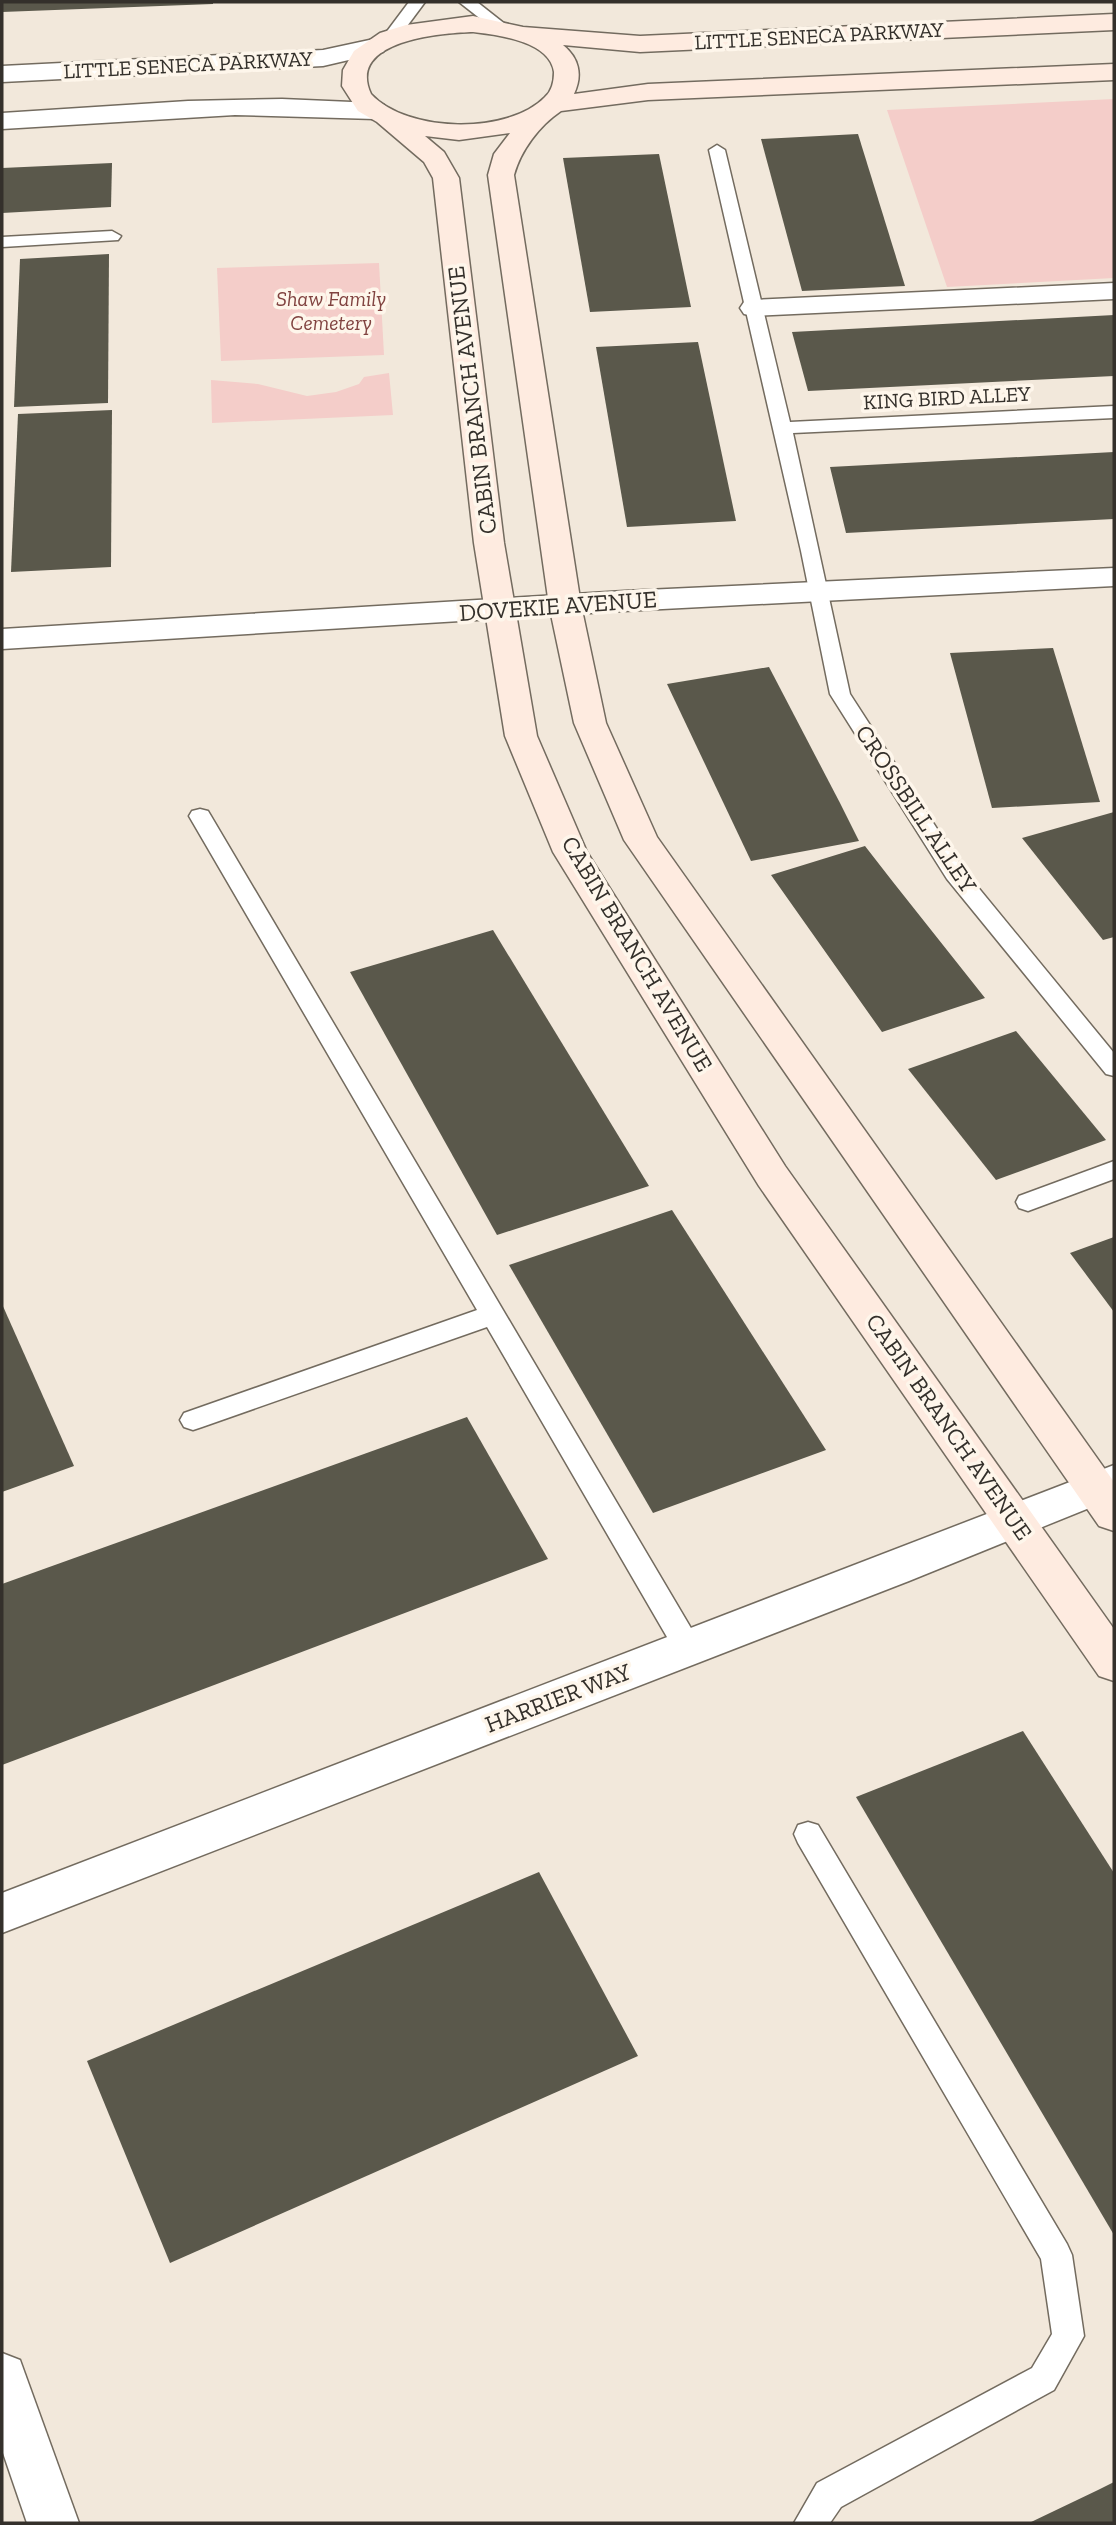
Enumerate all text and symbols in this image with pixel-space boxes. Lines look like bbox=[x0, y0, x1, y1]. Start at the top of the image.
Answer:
street label: LITTLE SENECA PARKWAY bbox=[694, 16, 944, 55]
street label: LITTLE SENECA PARKWAY bbox=[63, 45, 313, 84]
street label: CABIN BRANCH AVENUE bbox=[441, 264, 502, 536]
park label: Shaw Family Cemetery bbox=[276, 286, 386, 335]
street label: KING BIRD ALLEY bbox=[863, 381, 1032, 414]
street label: DOVEKIE AVENUE bbox=[458, 584, 658, 627]
street label: CROSSBILL ALLEY bbox=[850, 719, 983, 898]
street label: CABIN BRANCH AVENUE bbox=[556, 831, 719, 1077]
street label: CABIN BRANCH AVENUE bbox=[860, 1308, 1039, 1546]
street label: HARRIER WAY bbox=[481, 1656, 635, 1739]

